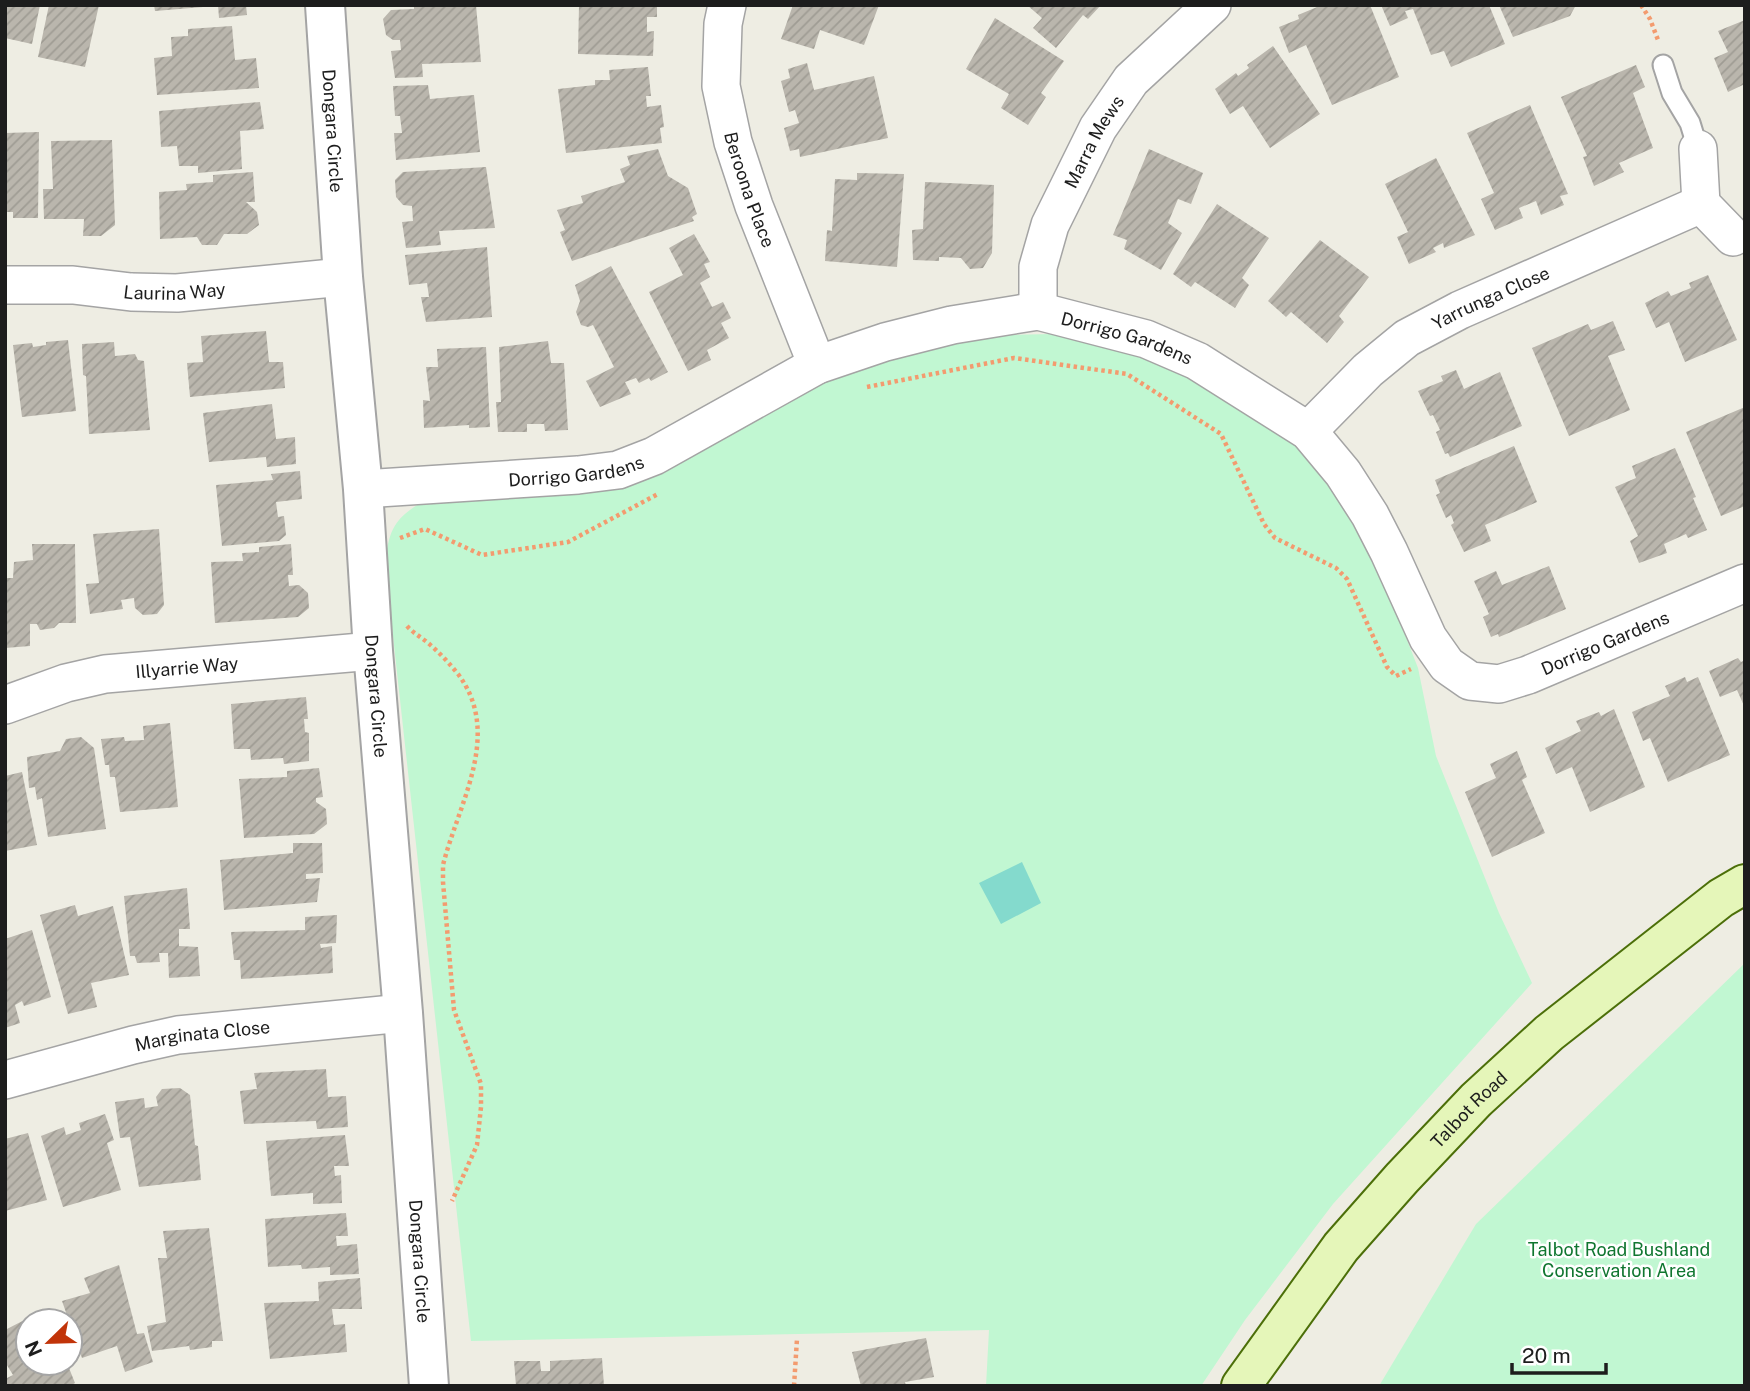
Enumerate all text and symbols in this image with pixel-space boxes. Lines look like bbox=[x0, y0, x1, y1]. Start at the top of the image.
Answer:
street label: Dongara Circle bbox=[319, 68, 348, 193]
street label: Marra Mews bbox=[1060, 91, 1128, 191]
street label: Beroona Place bbox=[721, 130, 780, 250]
street label: Yarrunga Close bbox=[1428, 262, 1553, 333]
street label: Laurina Way bbox=[122, 278, 227, 304]
street label: Dorrigo Gardens bbox=[1059, 307, 1196, 368]
street label: Dorrigo Gardens bbox=[508, 451, 647, 490]
street label: Dorrigo Gardens bbox=[1538, 606, 1672, 679]
street label: Dongara Circle bbox=[361, 634, 392, 759]
street label: Illyarrie Way bbox=[135, 652, 239, 682]
street label: Marginata Close bbox=[133, 1016, 271, 1055]
street label: Talbot Road bbox=[1426, 1067, 1511, 1152]
street label: Dongara Circle bbox=[406, 1199, 435, 1324]
park label: Talbot Road Bushland Conservation Area bbox=[1528, 1239, 1710, 1281]
north arrow bbox=[14, 1307, 84, 1377]
scale bar bbox=[1512, 1332, 1606, 1376]
text: N bbox=[20, 1338, 46, 1360]
text: 20 m bbox=[1522, 1343, 1571, 1368]

